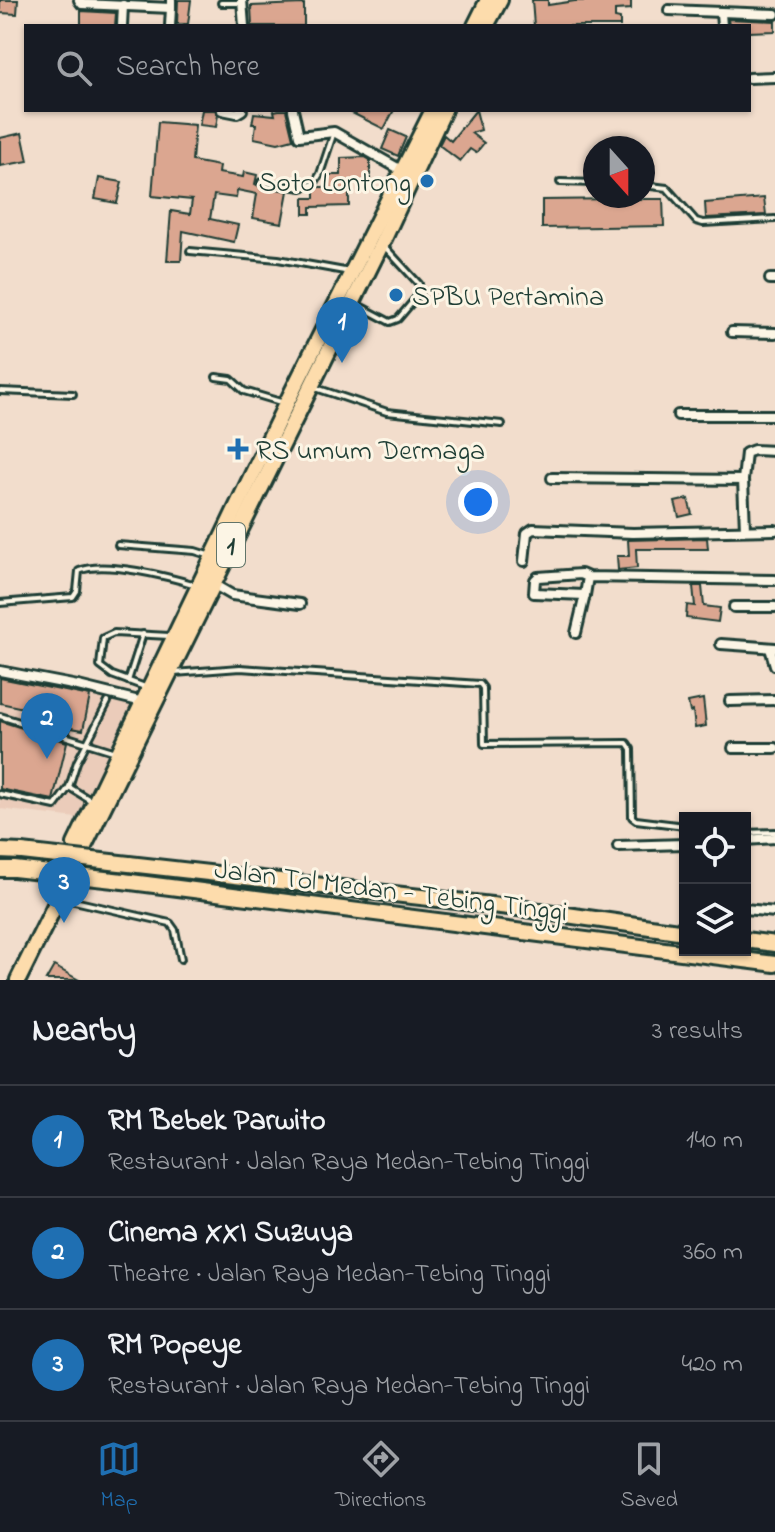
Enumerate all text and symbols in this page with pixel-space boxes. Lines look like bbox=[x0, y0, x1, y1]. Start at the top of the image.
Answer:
search box bbox=[24, 24, 751, 112]
icon: search bbox=[52, 46, 96, 90]
text: Search here bbox=[116, 46, 260, 90]
north arrow bbox=[583, 136, 655, 208]
place label: Soto Lontong bbox=[258, 164, 411, 205]
marker: Soto Lontong bbox=[418, 172, 436, 190]
place label: SPBU Pertamina bbox=[412, 278, 604, 319]
marker: SPBU Pertamina bbox=[387, 286, 405, 304]
pin: 1 bbox=[316, 297, 368, 363]
place label: RS umum Dermaga bbox=[256, 432, 485, 473]
marker: RS umum Dermaga bbox=[227, 438, 249, 460]
your location bbox=[458, 482, 498, 522]
road number: 1 bbox=[217, 523, 245, 567]
pin: 2 bbox=[21, 693, 73, 759]
map controls bbox=[679, 812, 751, 956]
button: locate bbox=[679, 812, 751, 884]
street label: Jalan Tol Medan - Tebing Tinggi bbox=[212, 850, 569, 934]
pin: 3 bbox=[38, 857, 90, 923]
button: layers bbox=[679, 884, 751, 956]
text: Nearby bbox=[32, 1007, 136, 1057]
text: 3 results bbox=[652, 1013, 743, 1051]
text: RM Bebek Parwito bbox=[108, 1100, 326, 1144]
text: 1 bbox=[54, 1122, 62, 1160]
text: 140 m bbox=[686, 1122, 743, 1160]
text: Restaurant · Jalan Raya Medan-Tebing Tinggi bbox=[108, 1144, 590, 1182]
text: Cinema XXI Suzuya bbox=[108, 1212, 353, 1256]
text: 2 bbox=[52, 1234, 64, 1272]
text: 360 m bbox=[683, 1234, 743, 1272]
text: Theatre · Jalan Raya Medan-Tebing Tinggi bbox=[108, 1256, 551, 1294]
text: RM Popeye bbox=[108, 1324, 241, 1368]
text: 3 bbox=[53, 1346, 63, 1384]
text: 420 m bbox=[681, 1346, 743, 1384]
text: Restaurant · Jalan Raya Medan-Tebing Tinggi bbox=[108, 1368, 590, 1406]
tab: Map bbox=[97, 1437, 141, 1517]
tab: Directions bbox=[335, 1437, 426, 1517]
tab: Saved bbox=[621, 1437, 678, 1517]

